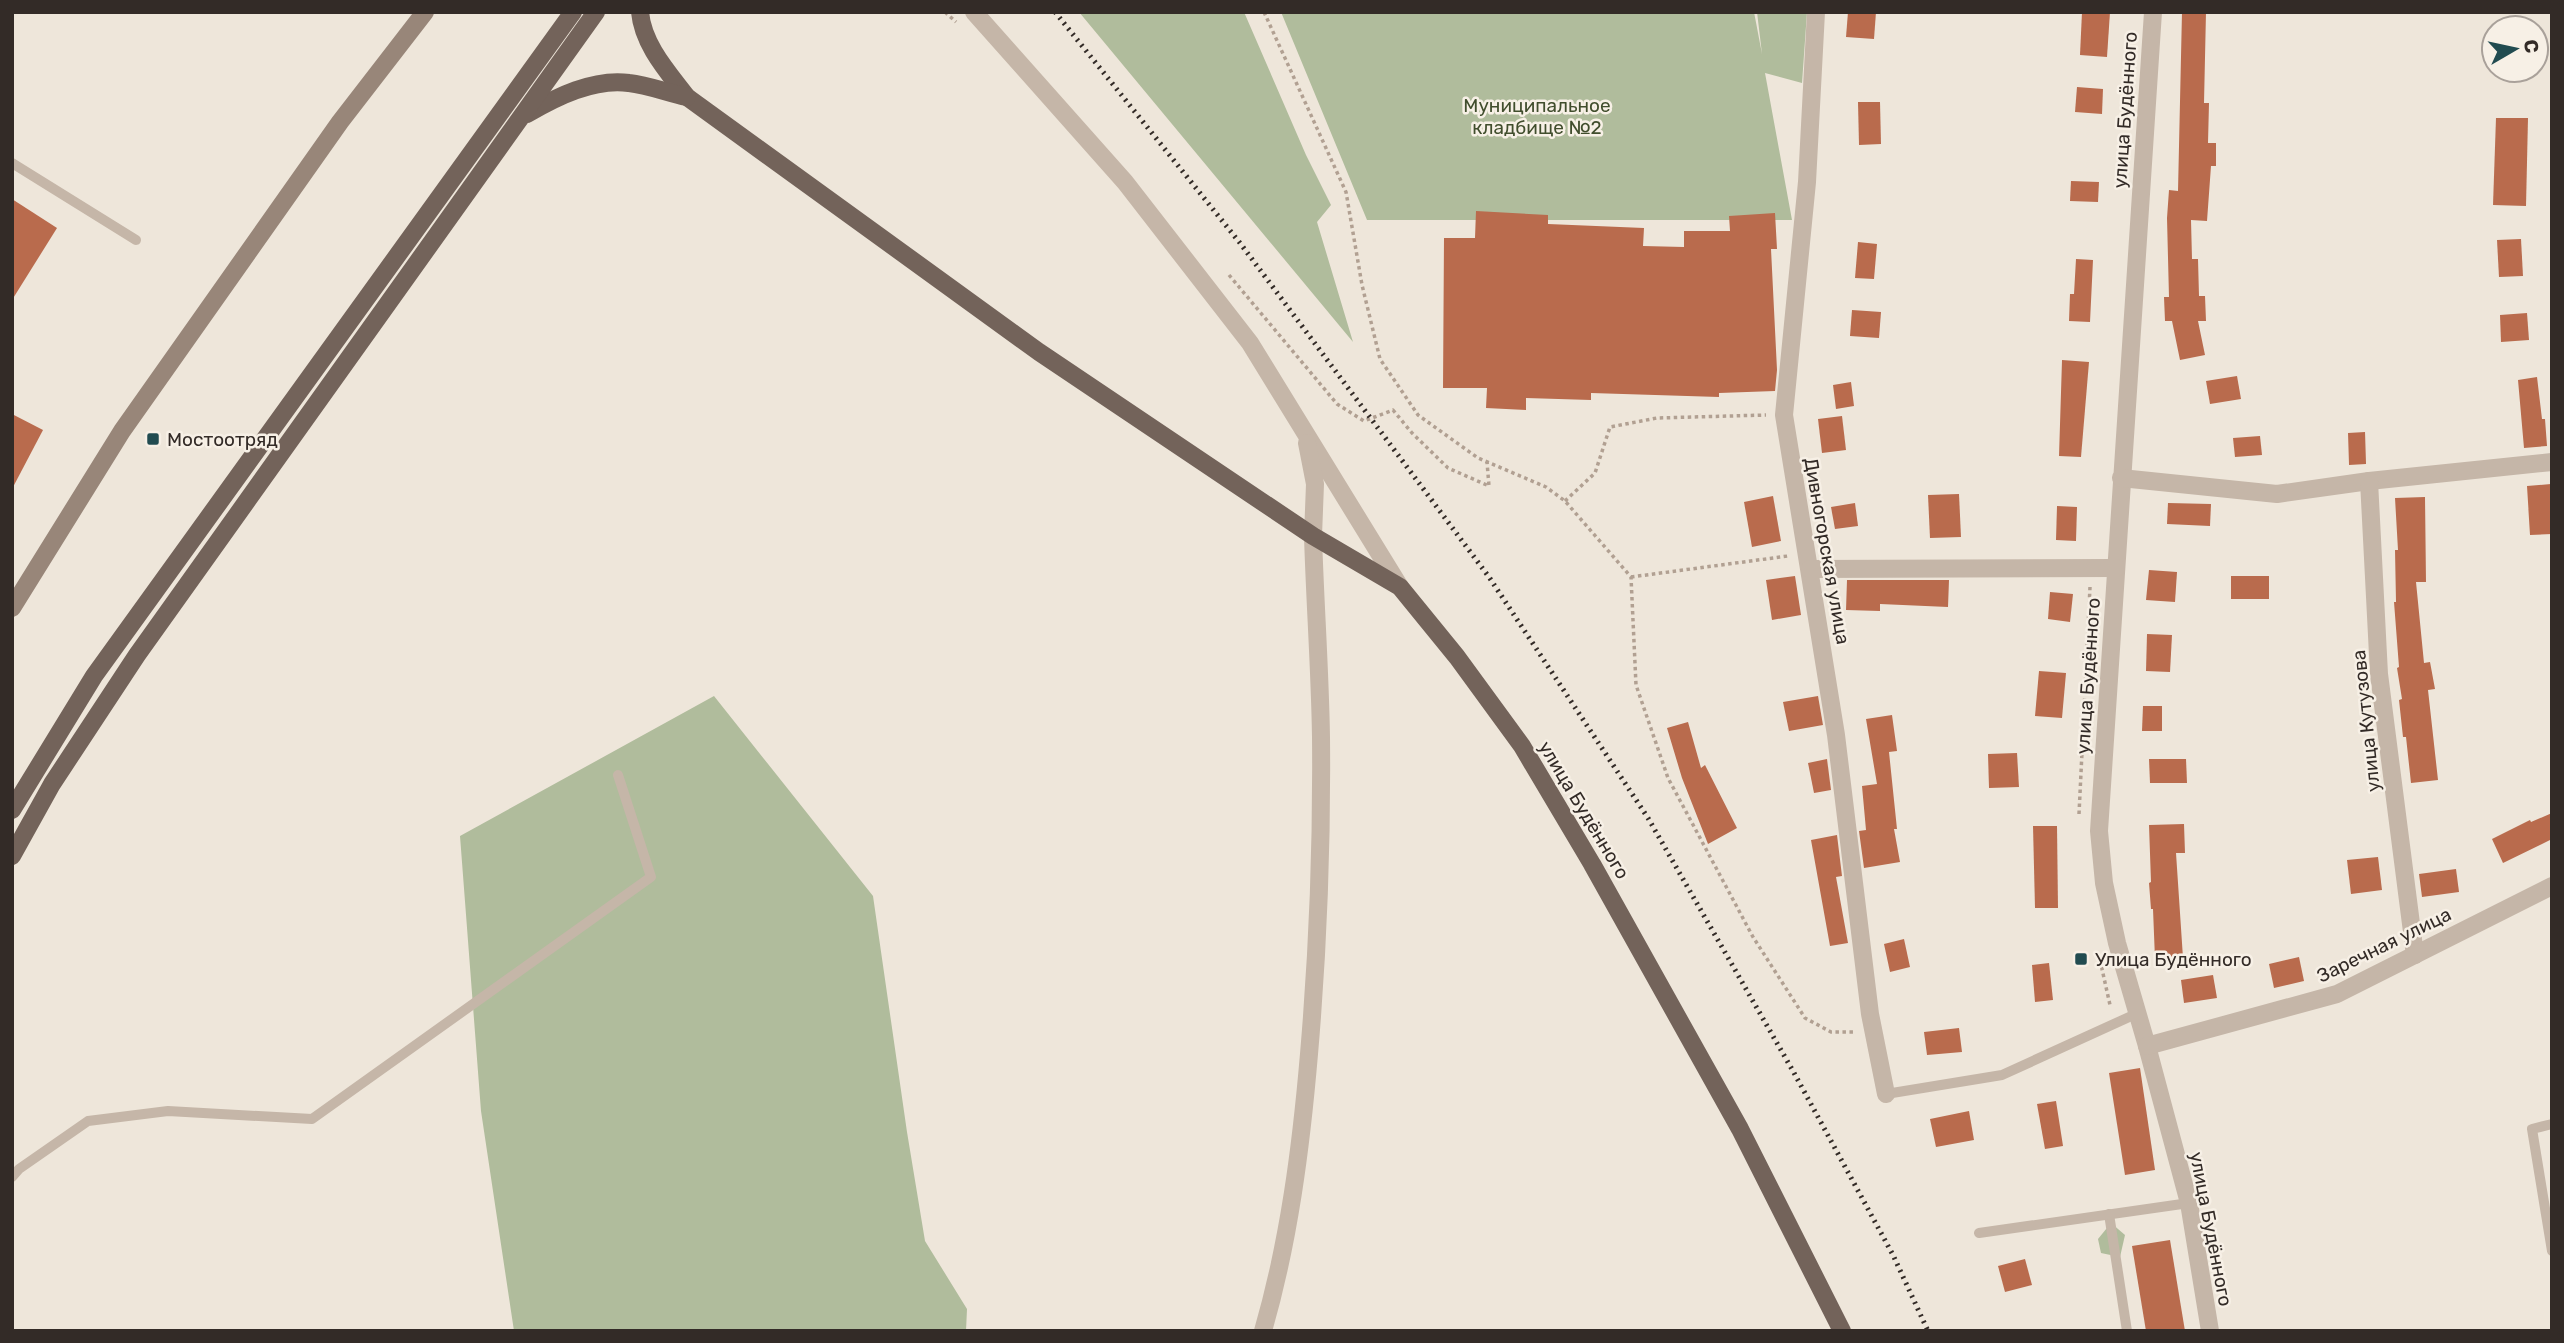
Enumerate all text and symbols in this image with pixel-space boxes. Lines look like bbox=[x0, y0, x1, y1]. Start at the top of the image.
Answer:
north arrow bbox=[2480, 14, 2550, 84]
street label: улица Будённого bbox=[2108, 31, 2142, 189]
text: С bbox=[2519, 38, 2544, 55]
park label: Муниципальное кладбище №2 bbox=[1463, 94, 1611, 139]
place label: Мостоотряд bbox=[167, 428, 278, 451]
marker: Мостоотряд bbox=[145, 431, 161, 447]
street label: Дивногорская улица bbox=[1799, 456, 1855, 646]
street label: улица Будённого bbox=[2071, 597, 2105, 755]
street label: улица Кутузова bbox=[2347, 649, 2385, 793]
street label: улица Будённого bbox=[1534, 737, 1634, 883]
street label: Заречная улица bbox=[2313, 903, 2455, 987]
place label: Улица Будённого bbox=[2095, 948, 2252, 971]
marker: Улица Будённого bbox=[2073, 951, 2089, 967]
street label: улица Будённого bbox=[2185, 1150, 2237, 1308]

